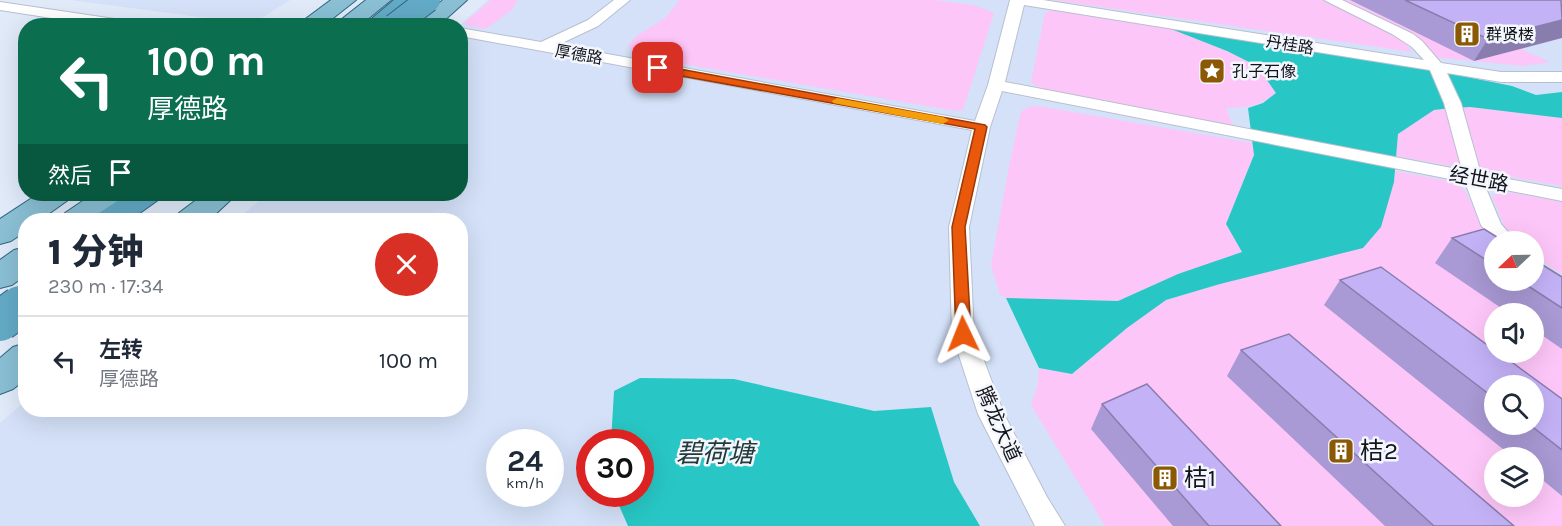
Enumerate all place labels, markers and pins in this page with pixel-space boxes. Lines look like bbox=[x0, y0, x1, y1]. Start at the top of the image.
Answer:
building icon: 群贤楼 bbox=[1452, 19, 1482, 49]
place label: 群贤楼 bbox=[1486, 25, 1534, 44]
pin bbox=[632, 42, 683, 93]
place icon: 孔子石像 bbox=[1197, 56, 1227, 86]
place label: 孔子石像 bbox=[1232, 62, 1296, 81]
building icon: 桔2 bbox=[1326, 436, 1356, 466]
place label: 桔2 bbox=[1360, 437, 1398, 465]
building icon: 桔1 bbox=[1150, 463, 1180, 493]
place label: 桔1 bbox=[1184, 464, 1216, 492]

